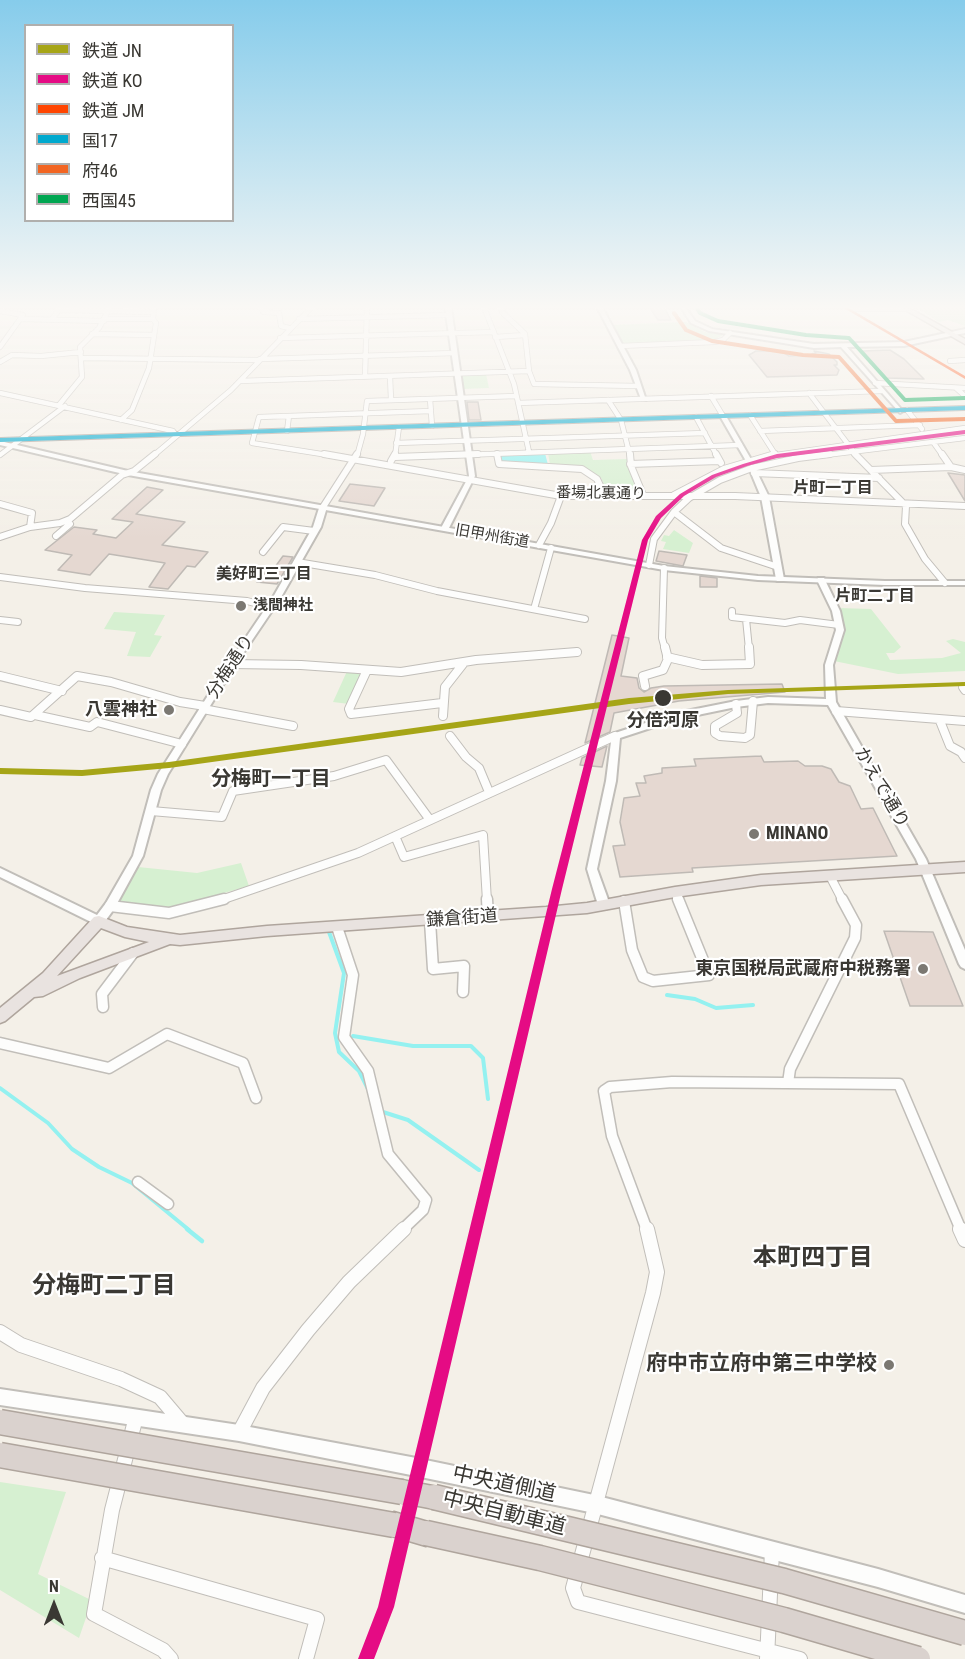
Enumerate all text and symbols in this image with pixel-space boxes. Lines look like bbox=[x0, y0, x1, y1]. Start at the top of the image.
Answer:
legend bbox=[24, 24, 234, 222]
text: 鉄道 JN bbox=[82, 40, 142, 61]
text: 鉄道 KO bbox=[82, 70, 143, 91]
text: 鉄道 JM bbox=[82, 100, 144, 121]
text: 国17 bbox=[82, 130, 118, 151]
text: 府46 bbox=[82, 160, 118, 181]
text: 西国45 bbox=[82, 190, 136, 211]
district label: 片町一丁目 bbox=[793, 479, 873, 499]
street label: 番場北裏通り bbox=[556, 484, 646, 504]
street label: 旧甲州街道 bbox=[454, 522, 530, 552]
district label: 美好町三丁目 bbox=[216, 565, 312, 585]
district label: 片町二丁目 bbox=[835, 587, 915, 607]
place label: 浅間神社 bbox=[253, 597, 313, 615]
marker: 浅間神社 bbox=[234, 599, 248, 613]
street label: 分梅通り bbox=[202, 631, 260, 703]
marker: 分倍河原 bbox=[653, 688, 673, 708]
place label: 八雲神社 bbox=[85, 699, 157, 721]
marker: 八雲神社 bbox=[162, 703, 176, 717]
place label: 分倍河原 bbox=[627, 710, 699, 732]
street label: かえで通り bbox=[849, 744, 913, 832]
district label: 分梅町一丁目 bbox=[211, 768, 331, 792]
place label: MINANO bbox=[766, 823, 828, 845]
marker: MINANO bbox=[747, 827, 761, 841]
street label: 鎌倉街道 bbox=[425, 906, 499, 932]
place label: 東京国税局武蔵府中税務署 bbox=[695, 958, 911, 980]
marker: 東京国税局武蔵府中税務署 bbox=[916, 962, 930, 976]
district label: 本町四丁目 bbox=[753, 1245, 873, 1273]
district label: 分梅町二丁目 bbox=[32, 1273, 176, 1301]
place label: 府中市立府中第三中学校 bbox=[646, 1352, 877, 1378]
marker: 府中市立府中第三中学校 bbox=[882, 1358, 896, 1372]
street label: 中央道側道 bbox=[450, 1462, 558, 1508]
street label: 中央自動車道 bbox=[440, 1487, 568, 1541]
north arrow bbox=[24, 1575, 84, 1635]
text: N bbox=[49, 1577, 59, 1596]

